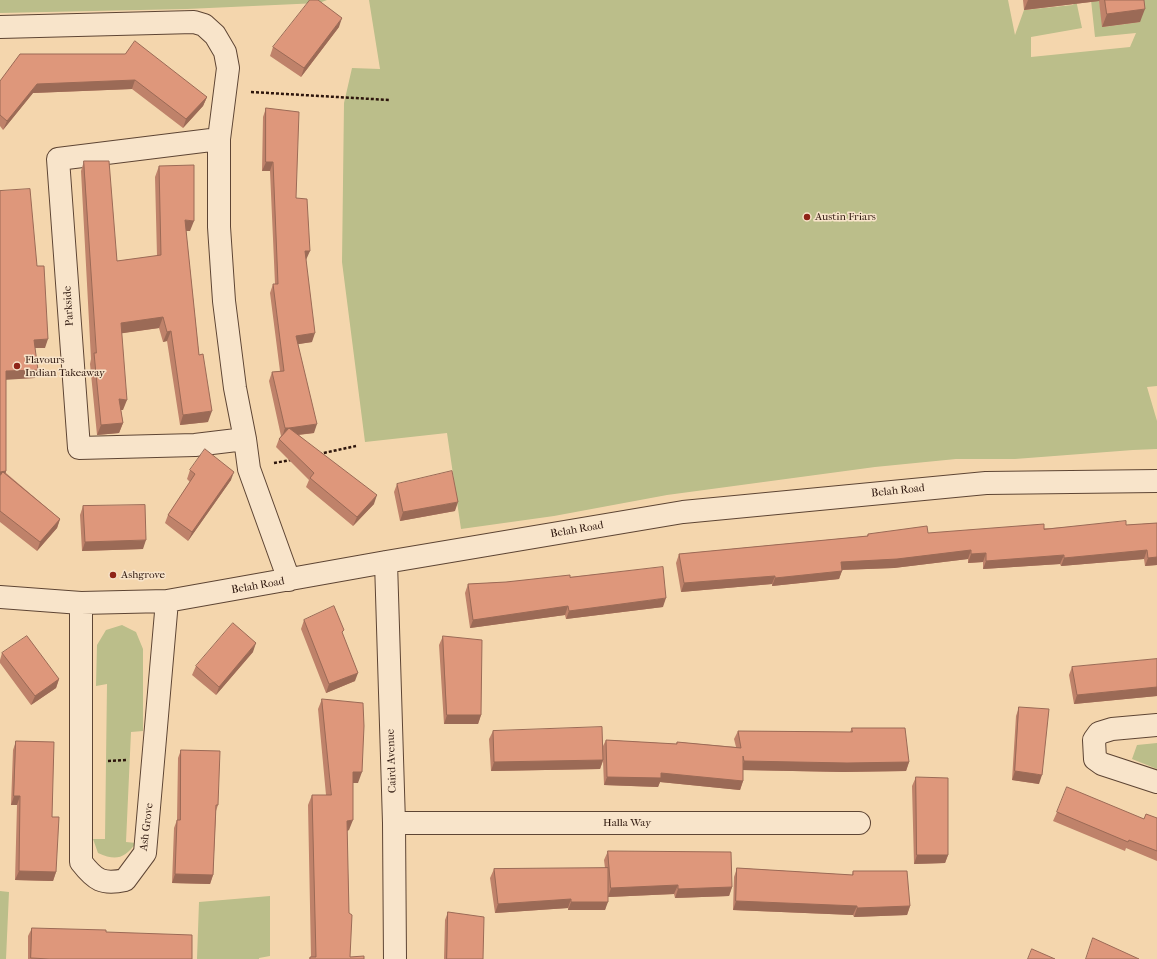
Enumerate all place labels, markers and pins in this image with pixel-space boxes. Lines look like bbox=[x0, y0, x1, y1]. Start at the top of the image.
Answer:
place label: Austin Friars bbox=[815, 210, 876, 224]
marker: Austin Friars bbox=[802, 212, 812, 222]
place label: Flavours Indian Takeaway bbox=[25, 353, 105, 379]
marker: Flavours Indian Takeaway bbox=[12, 361, 22, 371]
place label: Ashgrove bbox=[121, 568, 165, 582]
marker: Ashgrove bbox=[108, 570, 118, 580]

